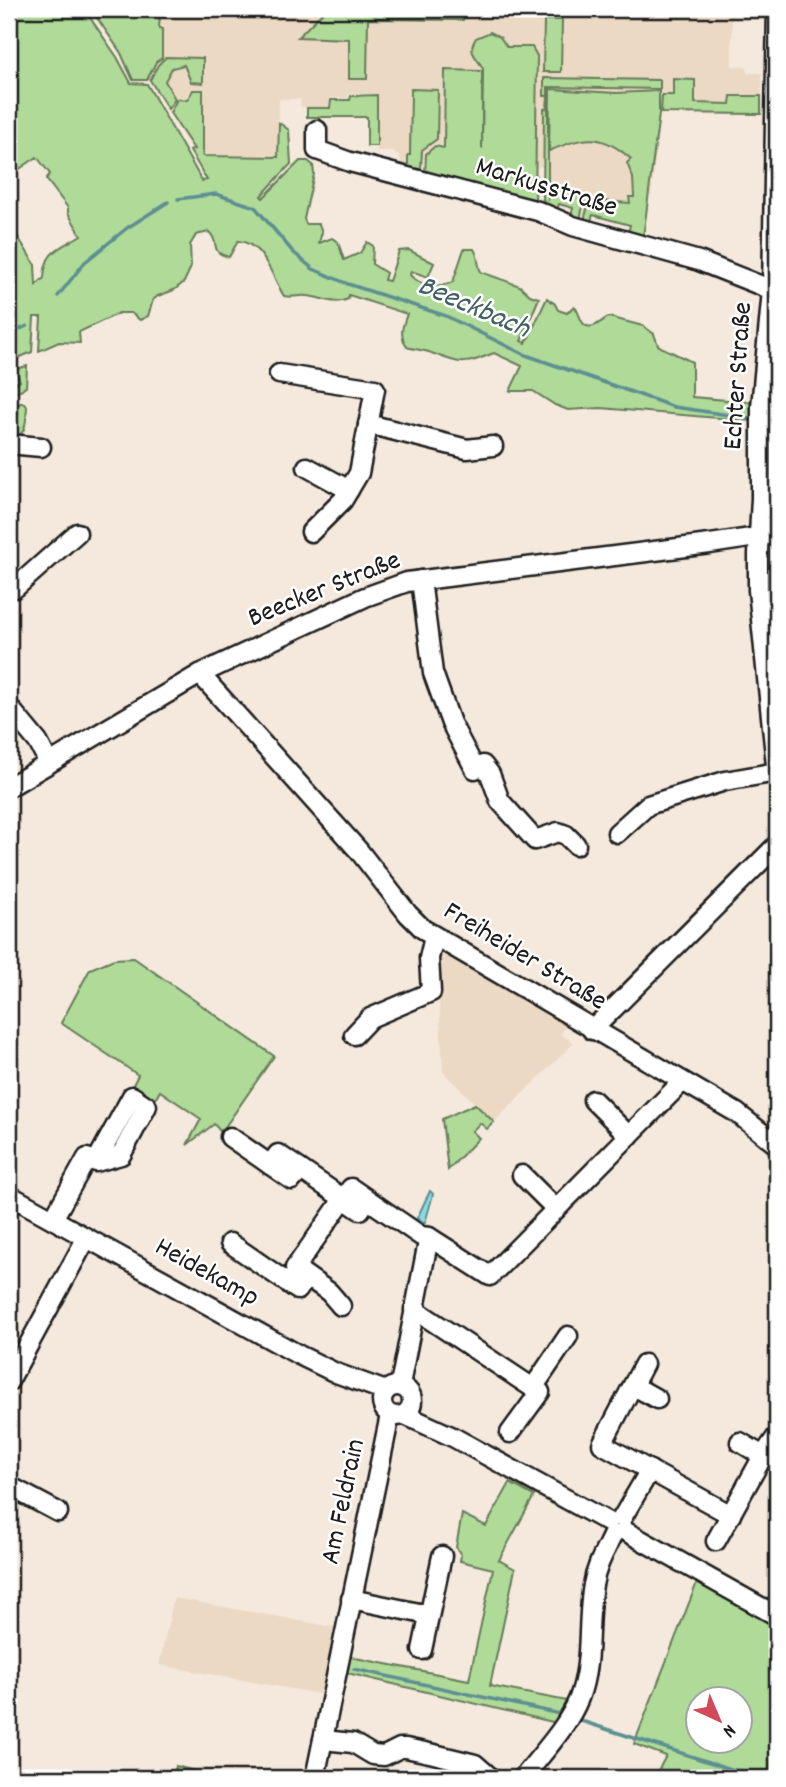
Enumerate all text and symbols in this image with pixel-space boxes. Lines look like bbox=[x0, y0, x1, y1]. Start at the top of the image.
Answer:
street label: Markusstraße bbox=[470, 148, 622, 230]
water label: Beeckbach bbox=[410, 266, 537, 352]
street label: Echter Straße bbox=[715, 301, 765, 451]
street label: Beecker Straße bbox=[243, 542, 407, 640]
street label: Freiheider Straße bbox=[435, 893, 613, 1023]
street label: Heidekamp bbox=[146, 1229, 266, 1319]
street label: Am Feldrain bbox=[312, 1436, 378, 1568]
north arrow bbox=[684, 1686, 754, 1756]
text: N bbox=[716, 1717, 741, 1743]

